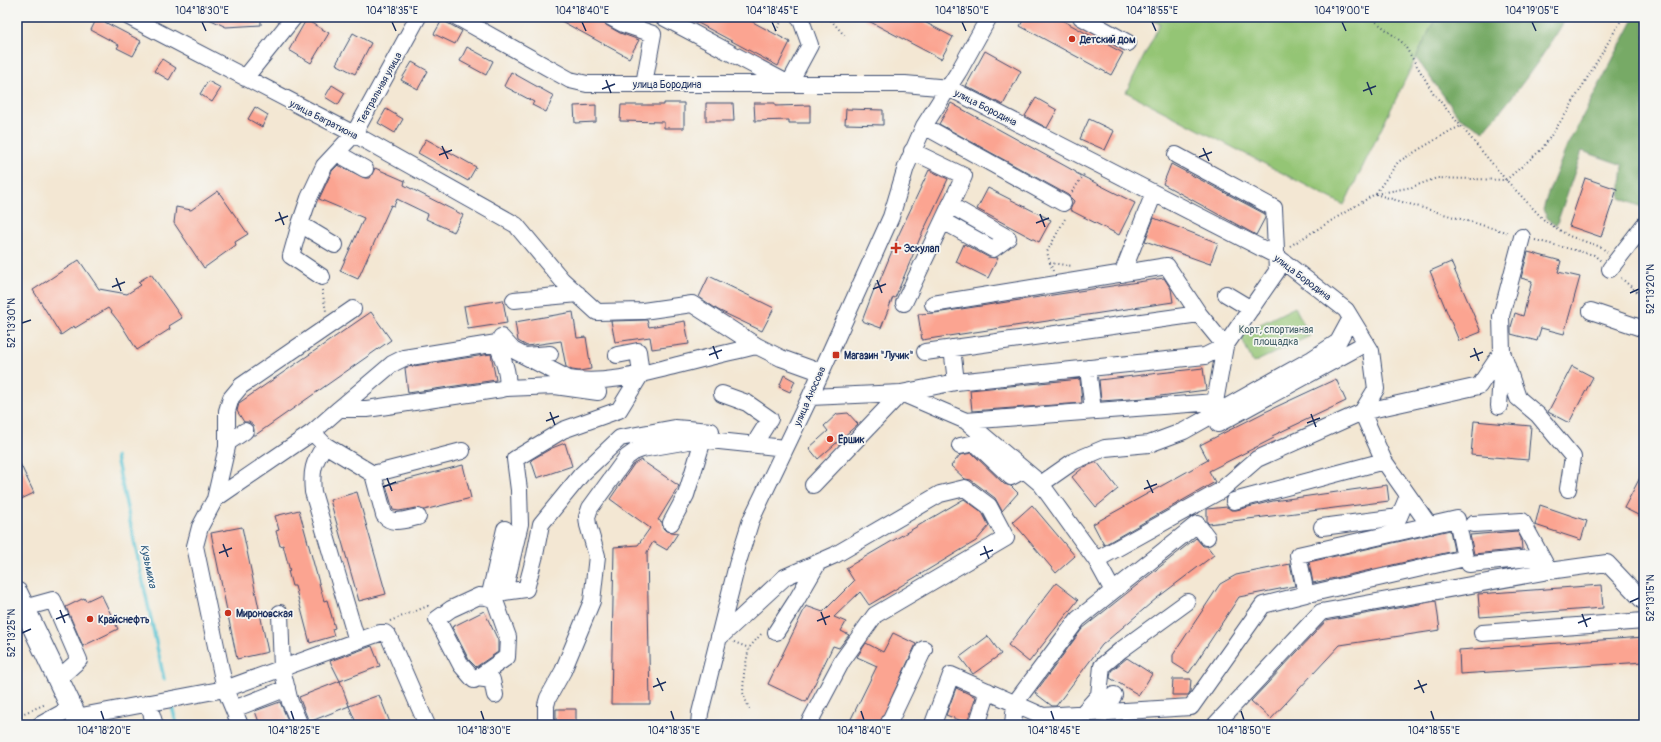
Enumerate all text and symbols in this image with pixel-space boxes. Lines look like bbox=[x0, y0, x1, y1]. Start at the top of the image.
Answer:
text: 104°18'30"E bbox=[175, 5, 229, 17]
text: 104°18'35"E bbox=[366, 5, 418, 17]
text: 104°18'40"E bbox=[555, 5, 609, 17]
text: 104°18'45"E bbox=[746, 5, 798, 17]
text: 104°18'50"E bbox=[935, 5, 989, 17]
text: 104°18'55"E bbox=[1126, 5, 1178, 17]
text: 104°19'00"E bbox=[1315, 5, 1369, 17]
text: 104°19'05"E bbox=[1505, 5, 1559, 17]
marker: Детский дом bbox=[1067, 34, 1077, 44]
place label: Детский дом bbox=[1079, 34, 1136, 46]
street label: Театральная улица bbox=[355, 50, 405, 127]
street label: улица Бородина bbox=[632, 79, 702, 91]
street label: улица Бородина bbox=[951, 87, 1019, 129]
street label: улица Багратиона bbox=[287, 97, 360, 142]
marker: Эскулап bbox=[891, 243, 901, 253]
place label: Эскулап bbox=[904, 243, 940, 255]
street label: улица Бородина bbox=[1271, 252, 1334, 303]
text: 52°13'20"N bbox=[1645, 264, 1657, 314]
text: 52°13'30"N bbox=[6, 298, 18, 348]
park label: Корт, спортивная площадка bbox=[1239, 324, 1314, 348]
marker: Магазин "Лучик" bbox=[831, 350, 841, 360]
place label: Магазин "Лучик" bbox=[844, 350, 913, 362]
street label: улица Аносова bbox=[791, 364, 829, 429]
place label: Ёршик bbox=[838, 433, 865, 446]
marker: Ёршик bbox=[825, 434, 835, 444]
water label: Кузьмиха bbox=[138, 543, 160, 590]
text: 52°13'15"N bbox=[1645, 574, 1657, 622]
text: 52°13'25"N bbox=[6, 608, 18, 657]
marker: Мироновская bbox=[223, 608, 233, 618]
place label: Мироновская bbox=[236, 608, 293, 620]
marker: Крайснефть bbox=[85, 614, 95, 624]
place label: Крайснефть bbox=[98, 614, 150, 626]
text: 104°18'20"E bbox=[77, 725, 131, 737]
text: 104°18'25"E bbox=[268, 725, 320, 737]
text: 104°18'30"E bbox=[457, 725, 511, 737]
text: 104°18'35"E bbox=[648, 725, 700, 737]
text: 104°18'40"E bbox=[837, 725, 891, 737]
text: 104°18'45"E bbox=[1028, 725, 1080, 737]
text: 104°18'50"E bbox=[1217, 725, 1271, 737]
text: 104°18'55"E bbox=[1408, 725, 1460, 737]

